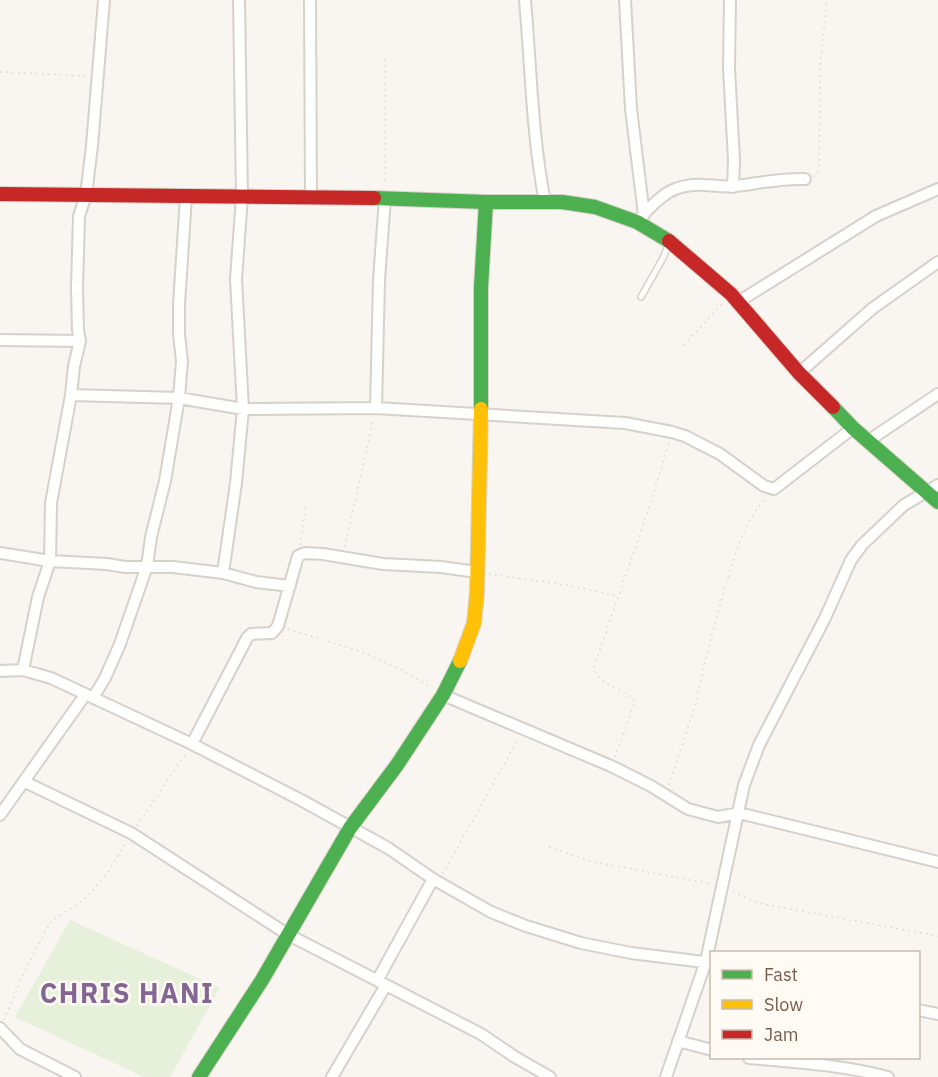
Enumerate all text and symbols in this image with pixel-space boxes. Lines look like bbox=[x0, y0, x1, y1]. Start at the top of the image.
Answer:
legend bbox=[710, 951, 920, 1059]
text: Fast bbox=[764, 963, 798, 986]
district label: CHRIS HANI bbox=[40, 975, 214, 1010]
text: Slow bbox=[764, 993, 803, 1016]
text: Jam bbox=[764, 1023, 799, 1046]

